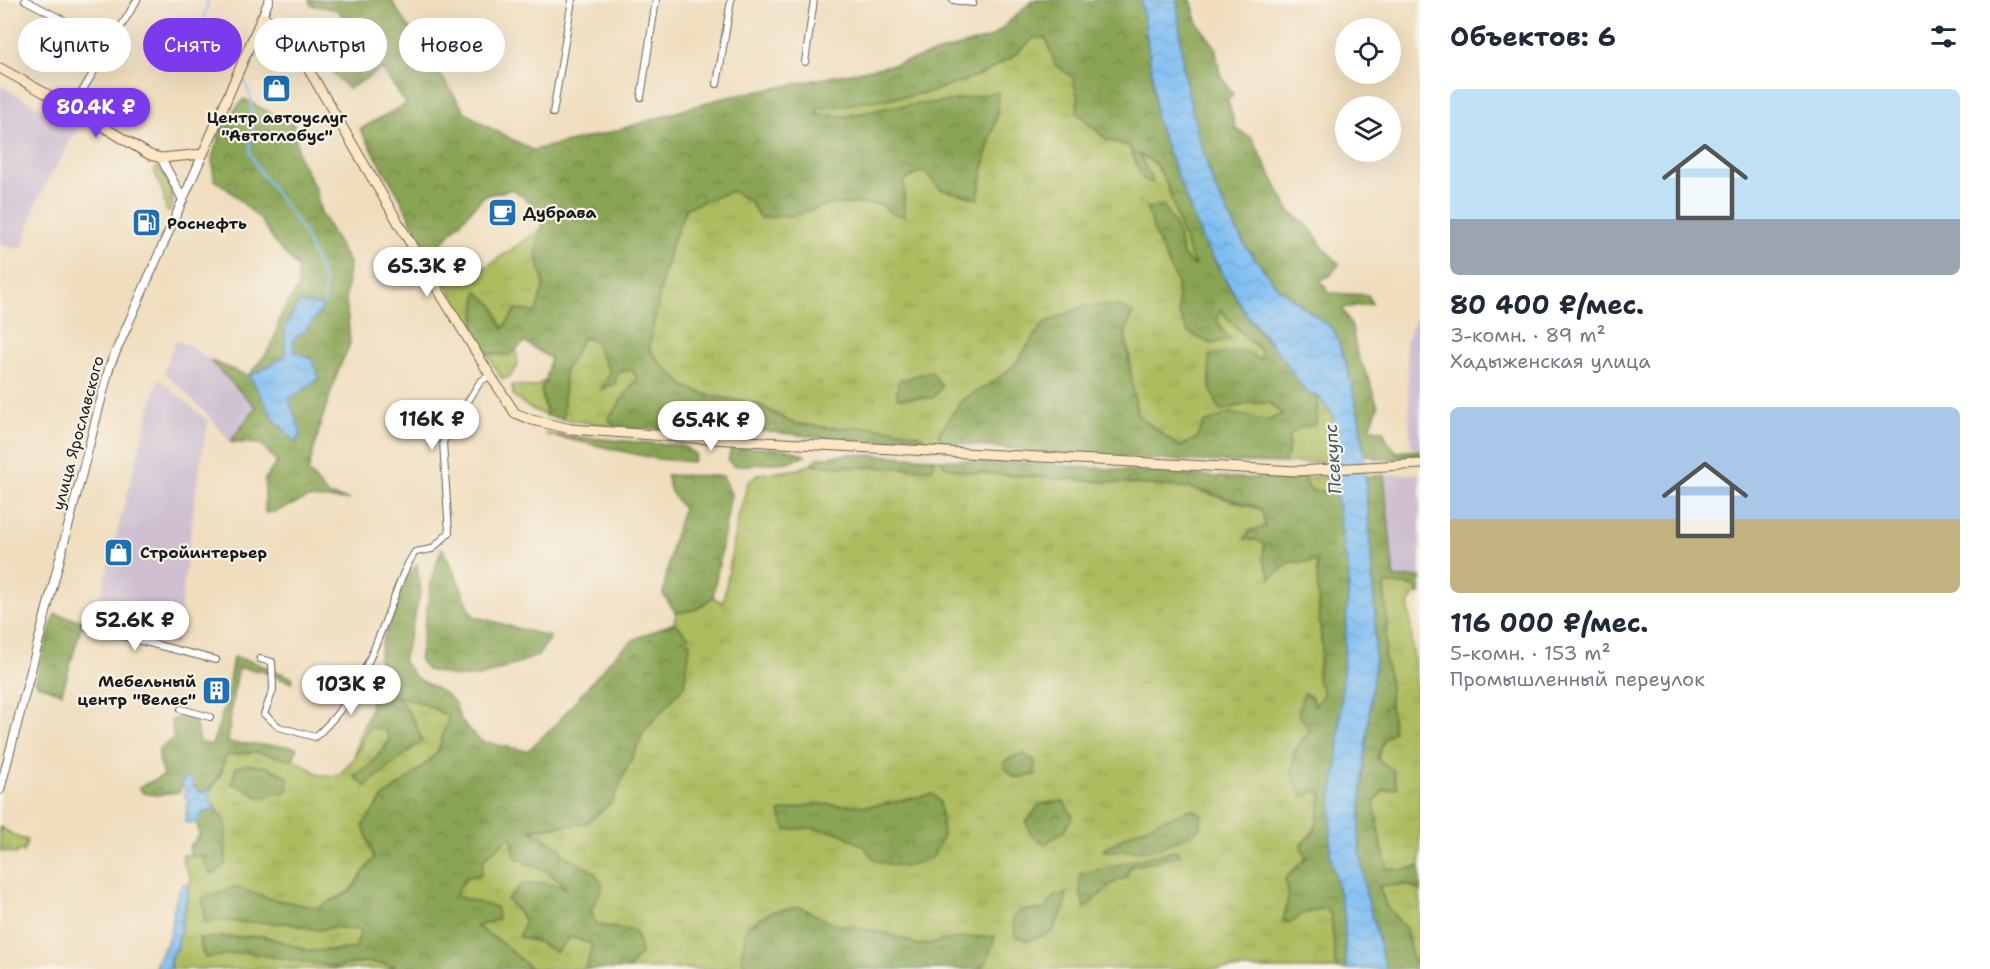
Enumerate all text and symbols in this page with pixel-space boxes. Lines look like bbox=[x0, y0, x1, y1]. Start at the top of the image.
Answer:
chip: Купить bbox=[18, 18, 131, 72]
chip: Снять bbox=[143, 18, 242, 72]
chip: Фильтры bbox=[254, 18, 387, 72]
chip: Новое bbox=[399, 18, 505, 72]
map controls bbox=[1335, 18, 1401, 162]
button: locate bbox=[1335, 18, 1401, 84]
text: Объектов: 6 bbox=[1450, 19, 1616, 54]
icon: filters bbox=[1927, 20, 1960, 53]
shop icon: Центр автоуслуг "Автоглобус" bbox=[261, 73, 293, 105]
pin: 80.4K ₽ bbox=[41, 88, 151, 139]
text: 80.4K ₽ bbox=[56, 94, 136, 120]
button: layers bbox=[1335, 96, 1401, 162]
place label: Центр автоуслуг "Автоглобус" bbox=[207, 107, 348, 146]
icon: home bbox=[1651, 128, 1759, 236]
cafe icon: Дубрава bbox=[486, 196, 518, 228]
place label: Дубрава bbox=[523, 202, 597, 223]
fuel station icon: Роснефть bbox=[130, 207, 162, 239]
place label: Роснефть bbox=[167, 213, 247, 234]
pin: 65.3K ₽ bbox=[372, 247, 482, 298]
text: 65.3K ₽ bbox=[387, 253, 467, 279]
text: 80 400 ₽/мес. bbox=[1450, 287, 1644, 322]
text: 3-комн. · 89 m² bbox=[1450, 322, 1606, 348]
text: Хадыженская улица bbox=[1450, 348, 1651, 374]
street label: улица Ярославского bbox=[47, 353, 109, 513]
pin: 116K ₽ bbox=[383, 400, 481, 451]
pin: 65.4K ₽ bbox=[656, 401, 766, 452]
text: 116K ₽ bbox=[399, 406, 465, 432]
text: 65.4K ₽ bbox=[672, 407, 750, 433]
water label: Псекупс bbox=[1319, 423, 1347, 495]
icon: home bbox=[1651, 446, 1759, 554]
shop icon: Стройинтерьер bbox=[103, 536, 135, 568]
place label: Стройинтерьер bbox=[140, 542, 267, 563]
pin: 52.6K ₽ bbox=[80, 601, 190, 652]
text: 116 000 ₽/мес. bbox=[1450, 605, 1648, 640]
text: 52.6K ₽ bbox=[95, 607, 175, 633]
text: 5-комн. · 153 m² bbox=[1450, 640, 1611, 666]
pin: 103K ₽ bbox=[302, 665, 400, 716]
text: Промышленный переулок bbox=[1450, 666, 1705, 692]
place label: Мебельный центр "Велес" bbox=[77, 671, 196, 710]
text: 103K ₽ bbox=[316, 671, 386, 697]
building icon: Мебельный центр "Велес" bbox=[201, 674, 233, 706]

